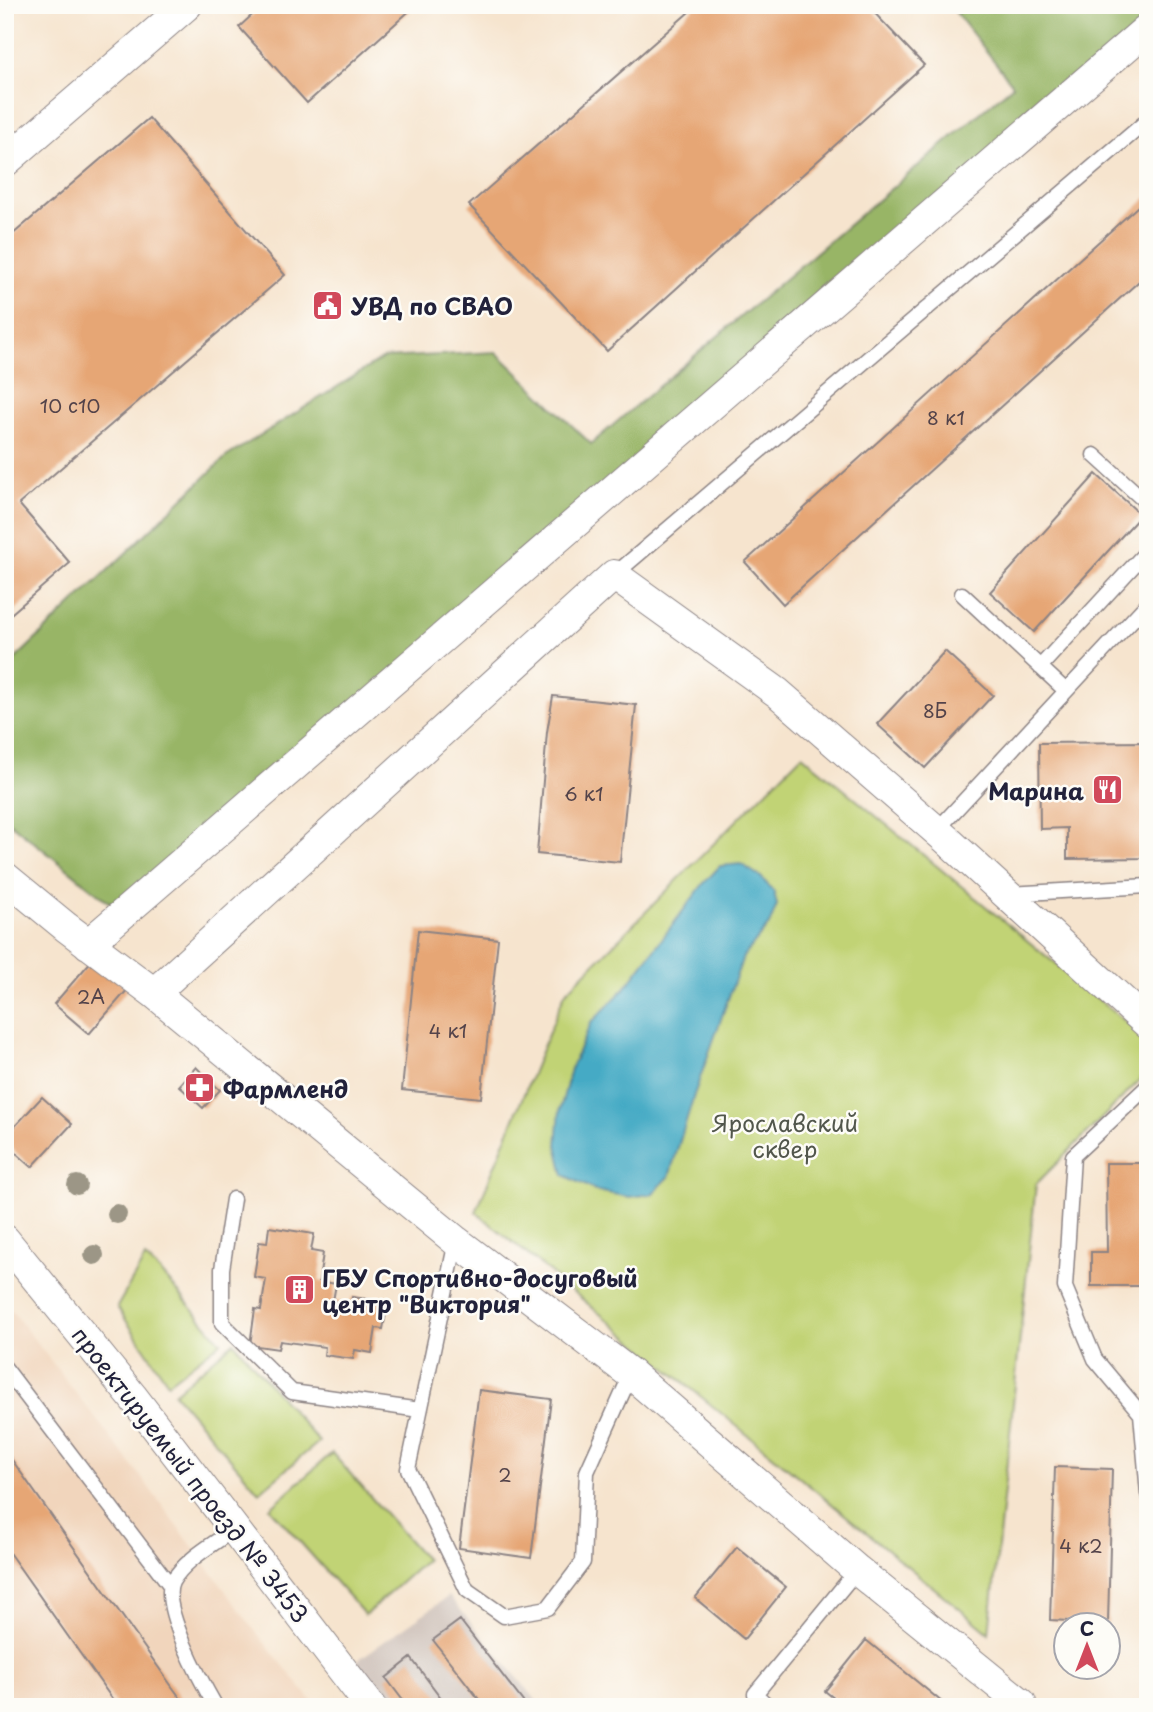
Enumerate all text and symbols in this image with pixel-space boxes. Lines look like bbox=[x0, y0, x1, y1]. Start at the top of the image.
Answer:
public building icon: УВД по СВАО bbox=[311, 288, 345, 322]
place label: УВД по СВАО bbox=[350, 288, 513, 323]
house number: 10 с10 bbox=[40, 391, 100, 419]
house number: 8 к1 bbox=[927, 403, 965, 431]
house number: 8Б bbox=[923, 696, 947, 724]
place label: Марина bbox=[988, 773, 1084, 808]
restaurant icon: Марина bbox=[1090, 773, 1124, 807]
house number: 6 к1 bbox=[564, 779, 604, 807]
house number: 2А bbox=[77, 982, 105, 1010]
house number: 4 к1 bbox=[429, 1016, 467, 1044]
pharmacy icon: Фармленд bbox=[183, 1071, 217, 1105]
place label: Фармленд bbox=[223, 1071, 348, 1106]
park label: Ярославский сквер bbox=[711, 1105, 858, 1166]
place label: ГБУ Спортивно-досуговый центр "Виктория" bbox=[322, 1260, 638, 1321]
building icon: ГБУ Спортивно-досуговый центр "Виктория" bbox=[282, 1273, 316, 1307]
street label: проектируемый проезд № 3453 bbox=[64, 1318, 318, 1630]
house number: 2 bbox=[498, 1460, 512, 1488]
house number: 4 к2 bbox=[1059, 1531, 1103, 1559]
north arrow bbox=[1052, 1610, 1122, 1680]
text: С bbox=[1080, 1614, 1094, 1642]

